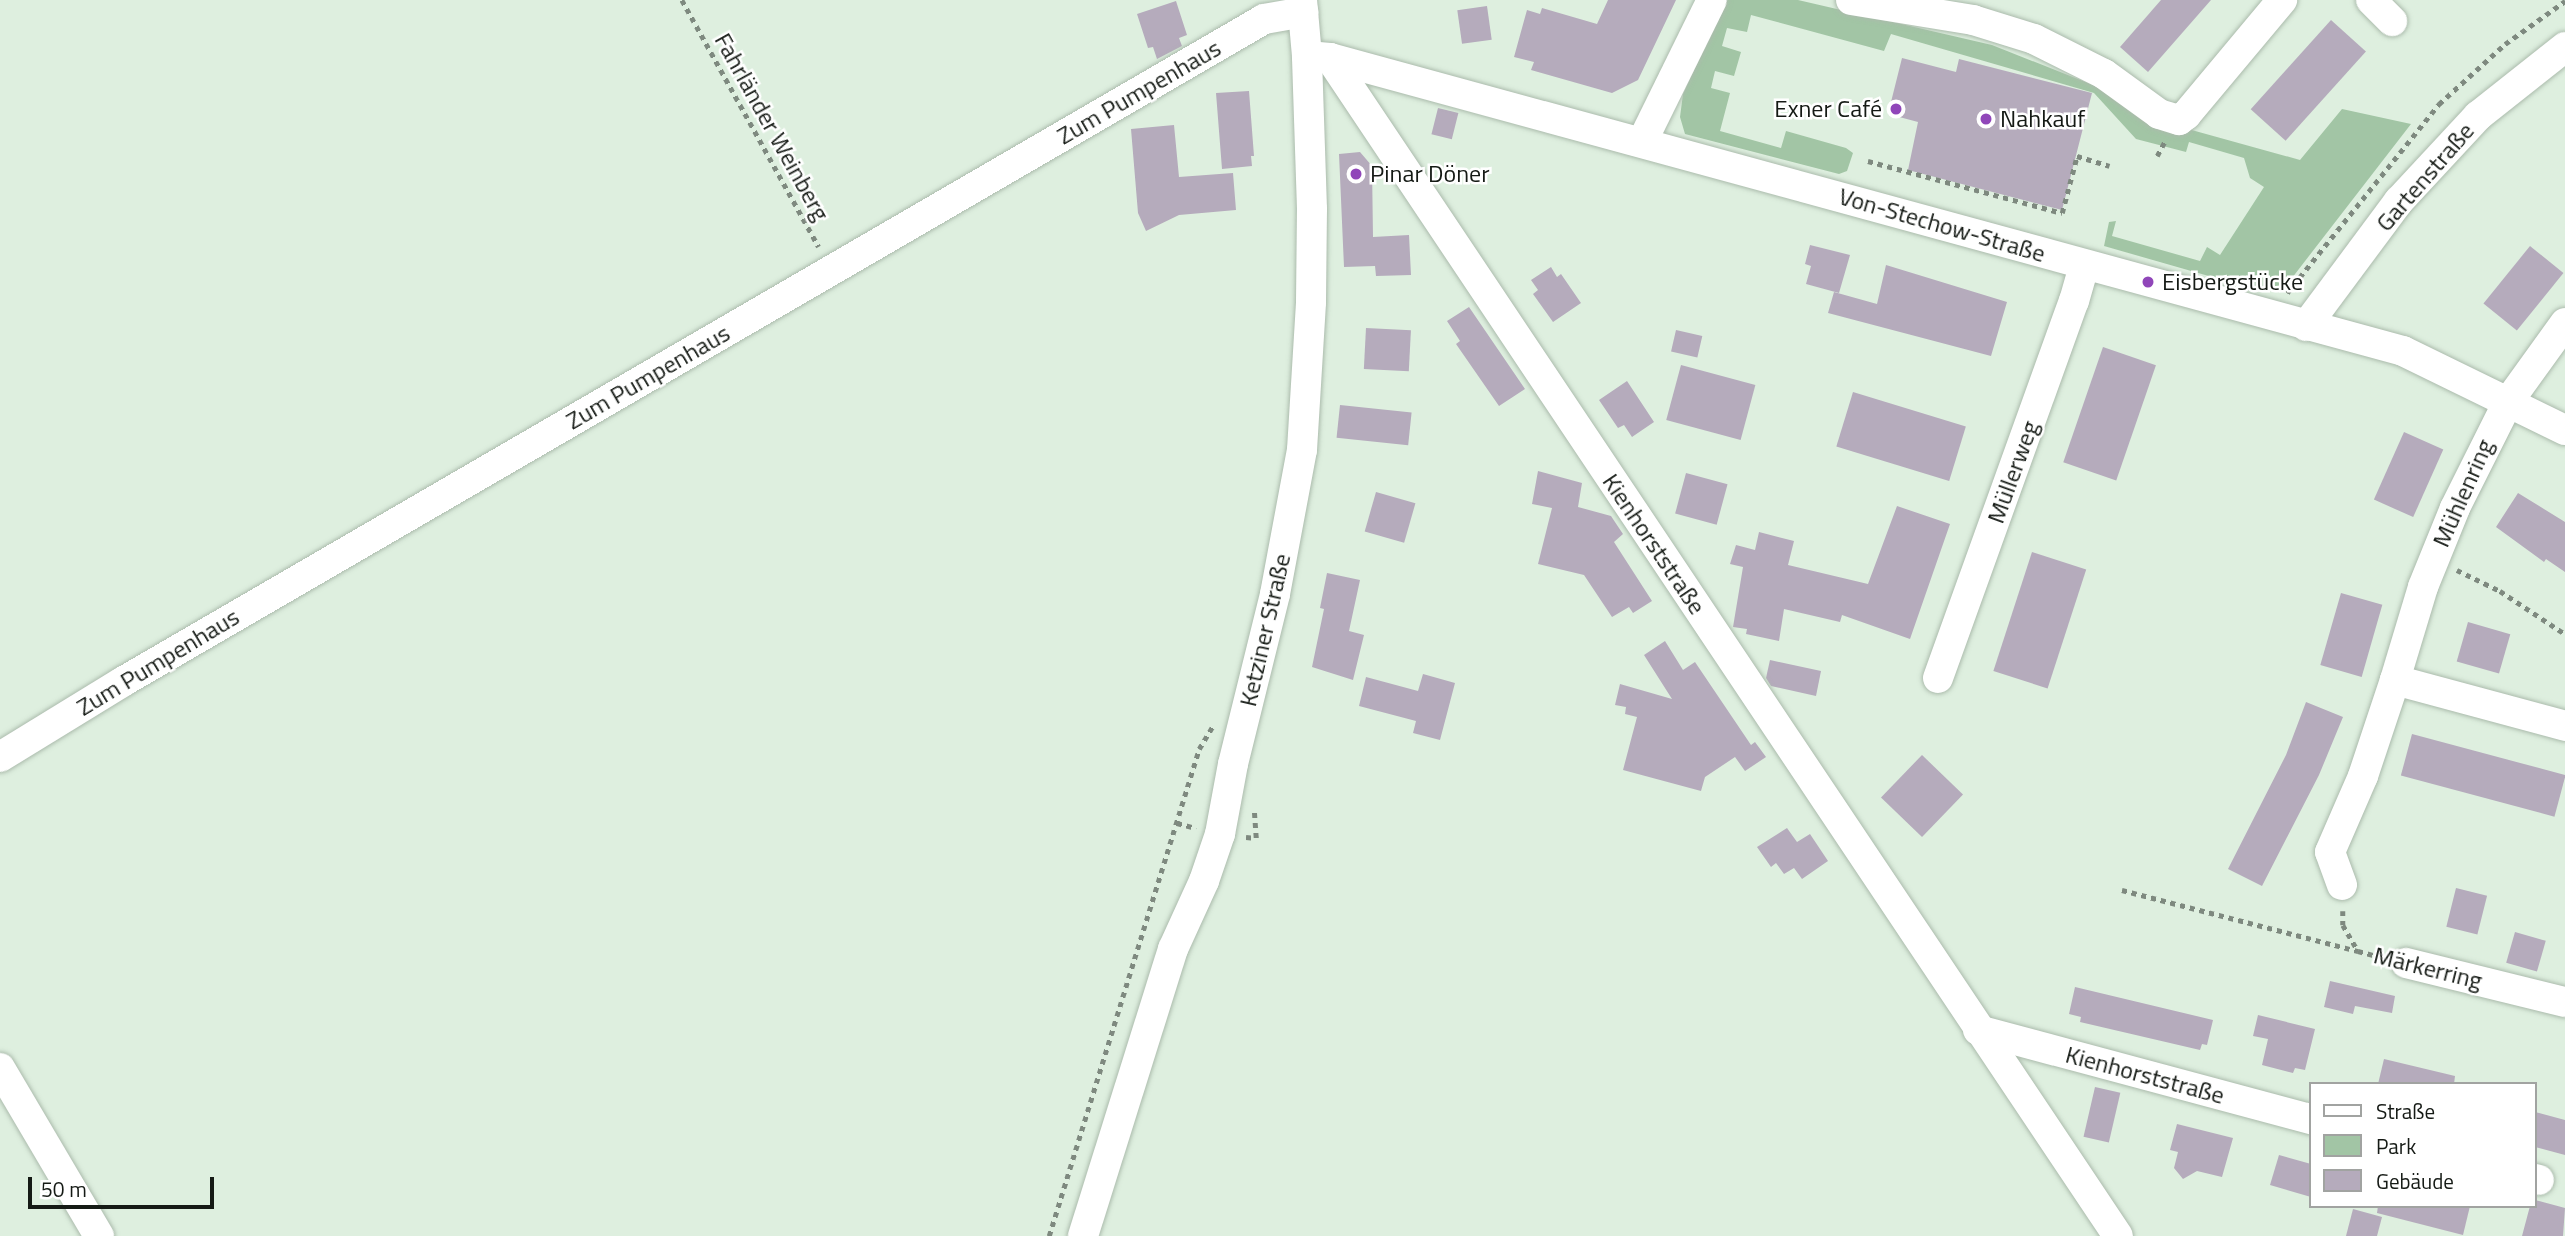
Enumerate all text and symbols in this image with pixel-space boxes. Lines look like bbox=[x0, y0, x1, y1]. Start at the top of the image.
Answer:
street label: Fahrländer Weinberg bbox=[708, 28, 836, 226]
street label: Zum Pumpenhaus bbox=[1052, 33, 1226, 151]
place label: Exner Café bbox=[1774, 95, 1882, 123]
marker: Exner Café bbox=[1888, 101, 1904, 117]
place label: Nahkauf bbox=[2000, 105, 2085, 133]
marker: Nahkauf bbox=[1978, 111, 1994, 127]
street label: Gartenstraße bbox=[2370, 117, 2480, 237]
place label: Pinar Döner bbox=[1370, 160, 1489, 188]
marker: Pinar Döner bbox=[1348, 166, 1364, 182]
street label: Von-Stechow-Straße bbox=[1836, 182, 2048, 268]
place label: Eisbergstücke bbox=[2162, 268, 2303, 296]
marker: Eisbergstücke bbox=[2140, 274, 2156, 290]
street label: Zum Pumpenhaus bbox=[561, 318, 735, 436]
street label: Müllerweg bbox=[1981, 417, 2045, 527]
street label: Mühlenring bbox=[2426, 435, 2500, 551]
street label: Kienhorststraße bbox=[1596, 468, 1712, 620]
street label: Ketziner Straße bbox=[1233, 551, 1297, 709]
street label: Zum Pumpenhaus bbox=[72, 602, 244, 722]
street label: Märkerring bbox=[2371, 941, 2485, 995]
street label: Kienhorststraße bbox=[2062, 1040, 2228, 1110]
legend bbox=[2310, 1082, 2537, 1208]
text: Straße bbox=[2376, 1095, 2435, 1127]
text: Park bbox=[2376, 1130, 2416, 1162]
scale bar bbox=[32, 1162, 217, 1206]
text: Gebäude bbox=[2376, 1165, 2454, 1197]
text: 50 m bbox=[41, 1173, 87, 1205]

